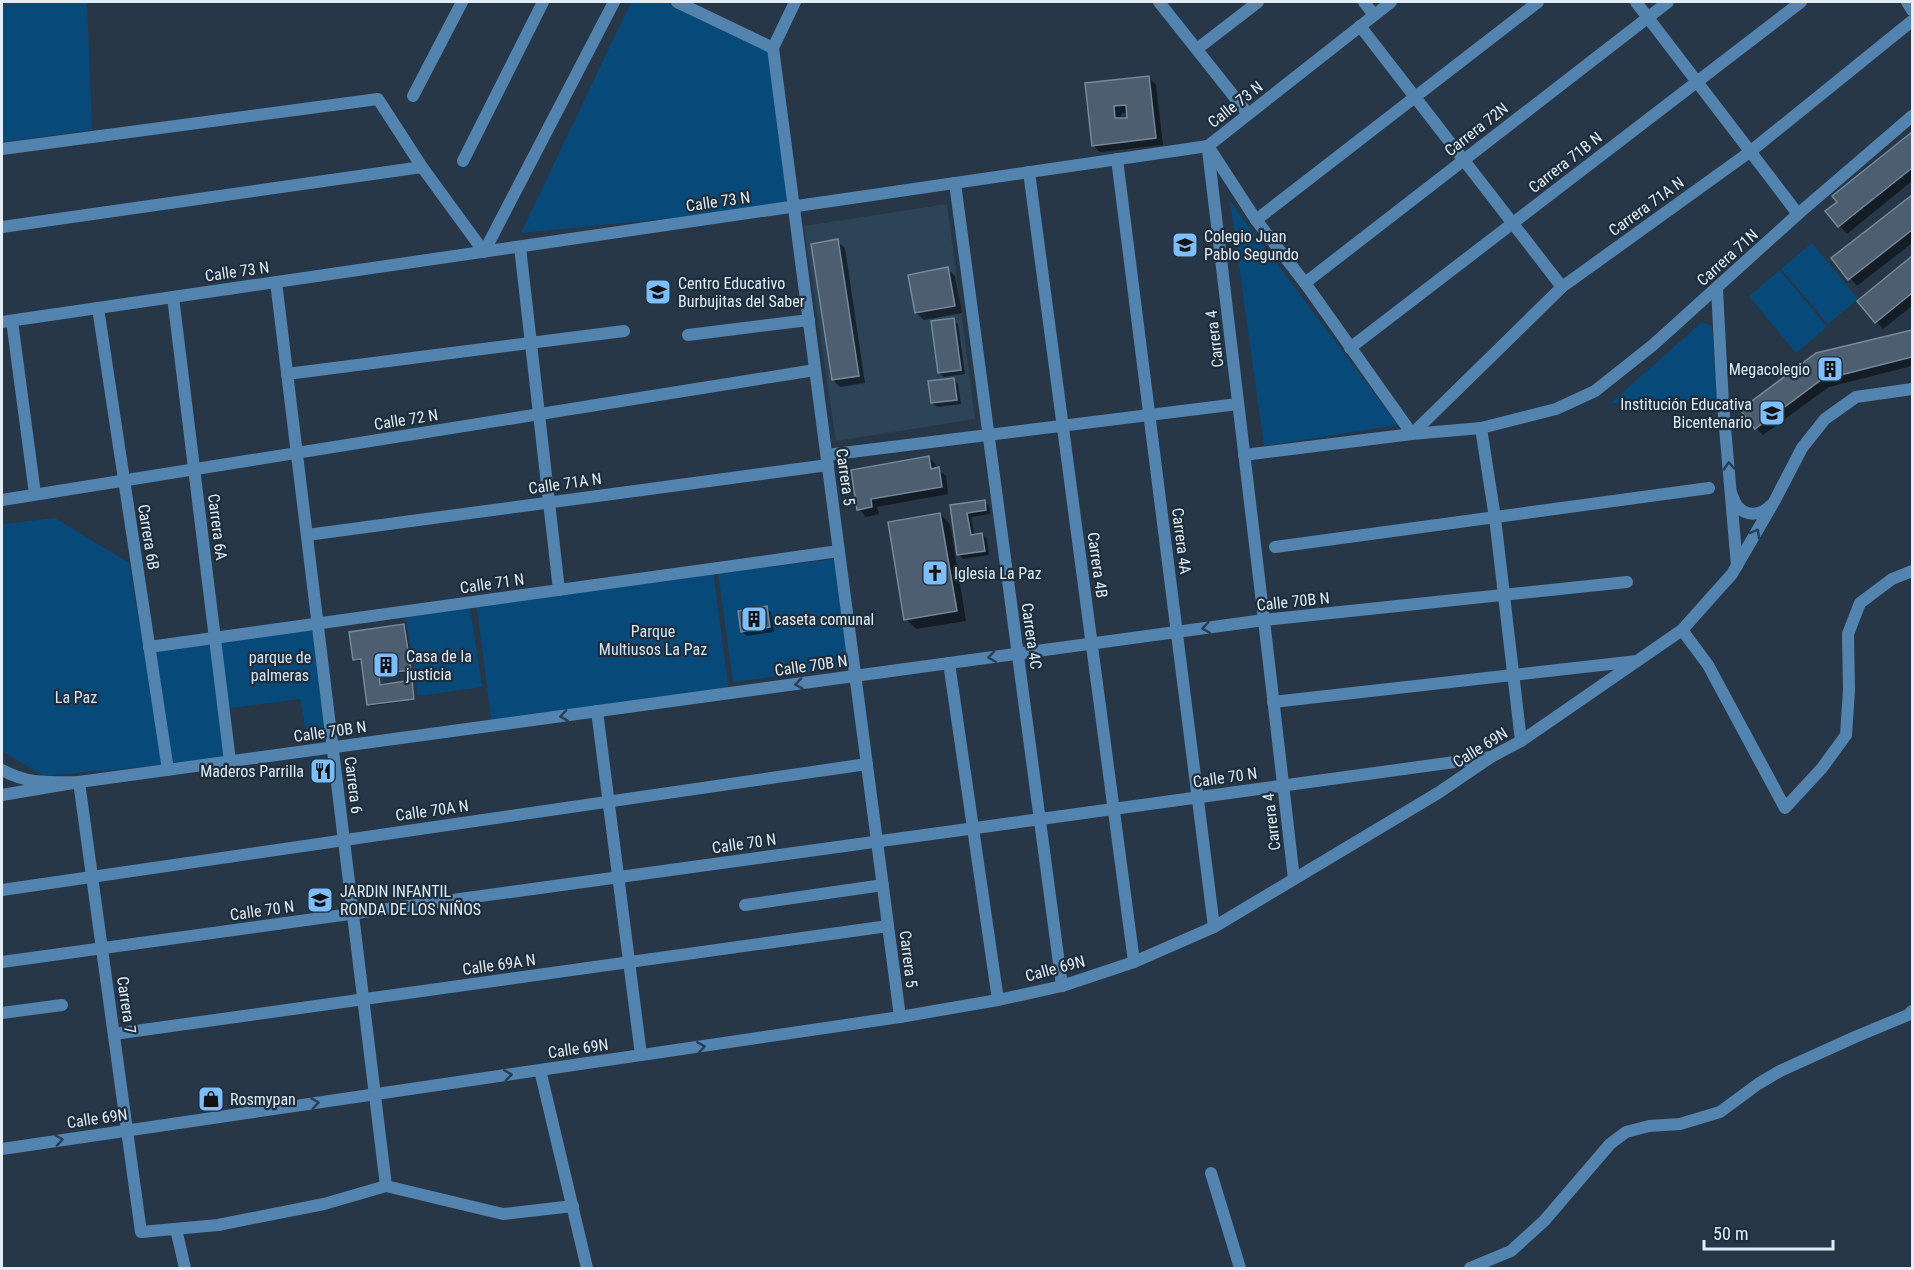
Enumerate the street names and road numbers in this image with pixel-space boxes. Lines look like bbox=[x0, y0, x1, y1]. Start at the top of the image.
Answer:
street label: Calle 73 N bbox=[1204, 77, 1267, 132]
street label: Carrera 72N bbox=[1441, 99, 1512, 160]
street label: Carrera 71B N bbox=[1525, 128, 1606, 197]
street label: Carrera 71A N bbox=[1605, 173, 1688, 240]
street label: Calle 73 N bbox=[685, 188, 751, 215]
street label: Carrera 71N bbox=[1693, 225, 1762, 290]
street label: Calle 73 N bbox=[204, 258, 270, 285]
street label: Carrera 4 bbox=[1202, 309, 1227, 369]
street label: Calle 72 N bbox=[373, 405, 439, 434]
street label: Carrera 5 bbox=[832, 447, 859, 507]
street label: Calle 71A N bbox=[527, 469, 603, 498]
street label: Carrera 6A bbox=[204, 493, 231, 561]
street label: Carrera 6B bbox=[134, 503, 163, 571]
street label: Carrera 4A bbox=[1168, 507, 1195, 575]
street label: Carrera 4B bbox=[1083, 531, 1112, 599]
street label: Calle 71 N bbox=[459, 570, 525, 597]
street label: Calle 70B N bbox=[1256, 588, 1331, 615]
street label: Carrera 4C bbox=[1017, 602, 1046, 670]
street label: Calle 70B N bbox=[773, 651, 849, 680]
street label: Calle 70B N bbox=[292, 717, 368, 746]
street label: Calle 69N bbox=[1449, 723, 1511, 772]
street label: Carrera 6 bbox=[341, 755, 366, 815]
street label: Calle 70 N bbox=[1192, 764, 1258, 791]
street label: Carrera 4 bbox=[1259, 792, 1284, 852]
street label: Calle 70A N bbox=[394, 796, 470, 825]
street label: Calle 70 N bbox=[711, 830, 777, 857]
street label: Calle 70 N bbox=[229, 897, 295, 924]
street label: Carrera 5 bbox=[896, 929, 921, 989]
street label: Calle 69A N bbox=[461, 950, 537, 979]
street label: Calle 69N bbox=[1023, 951, 1087, 986]
street label: Carrera 7 bbox=[113, 975, 140, 1035]
street label: Calle 69N bbox=[547, 1035, 610, 1062]
street label: Calle 69N bbox=[66, 1105, 129, 1132]

